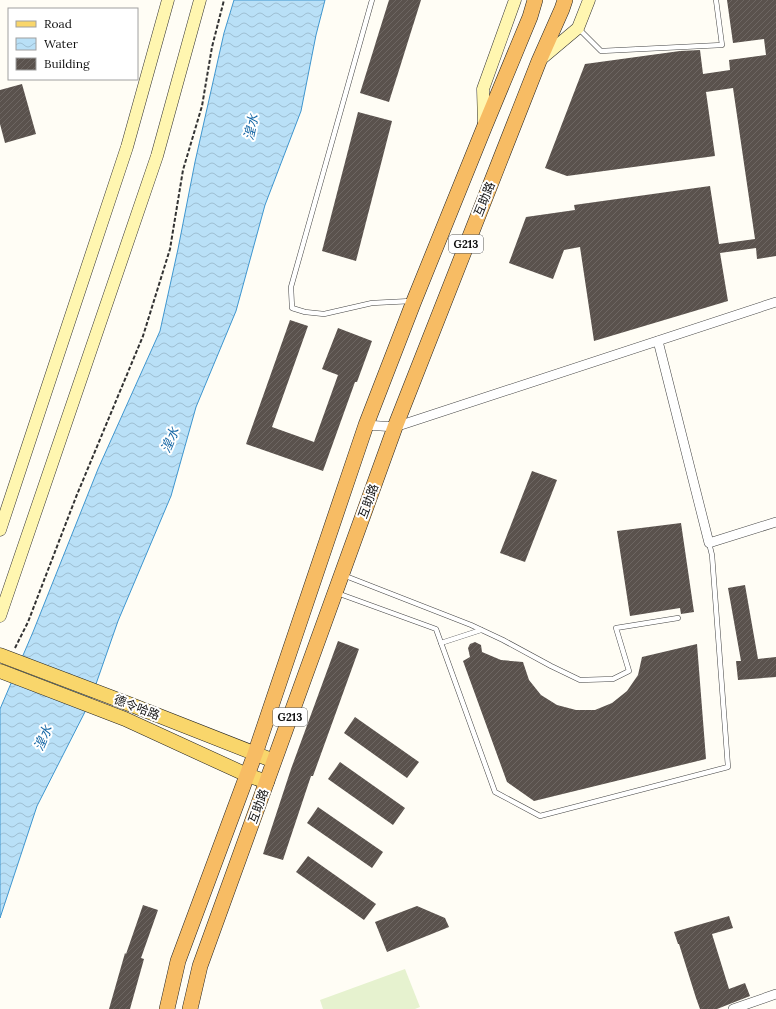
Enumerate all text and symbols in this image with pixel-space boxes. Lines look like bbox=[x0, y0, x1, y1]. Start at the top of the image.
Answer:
legend bbox=[8, 8, 138, 80]
text: Road bbox=[44, 16, 72, 31]
text: Water bbox=[44, 36, 79, 51]
text: Building bbox=[44, 56, 90, 71]
water label: 湟水 bbox=[240, 112, 262, 141]
street label: 互助路 bbox=[470, 179, 498, 219]
road number: G213 bbox=[449, 235, 483, 253]
water label: 湟水 bbox=[157, 424, 183, 455]
street label: 互助路 bbox=[355, 482, 381, 520]
street label: 德令哈路 bbox=[112, 691, 162, 723]
road number: G213 bbox=[273, 708, 307, 726]
water label: 湟水 bbox=[30, 722, 56, 753]
street label: 互助路 bbox=[245, 787, 271, 825]

